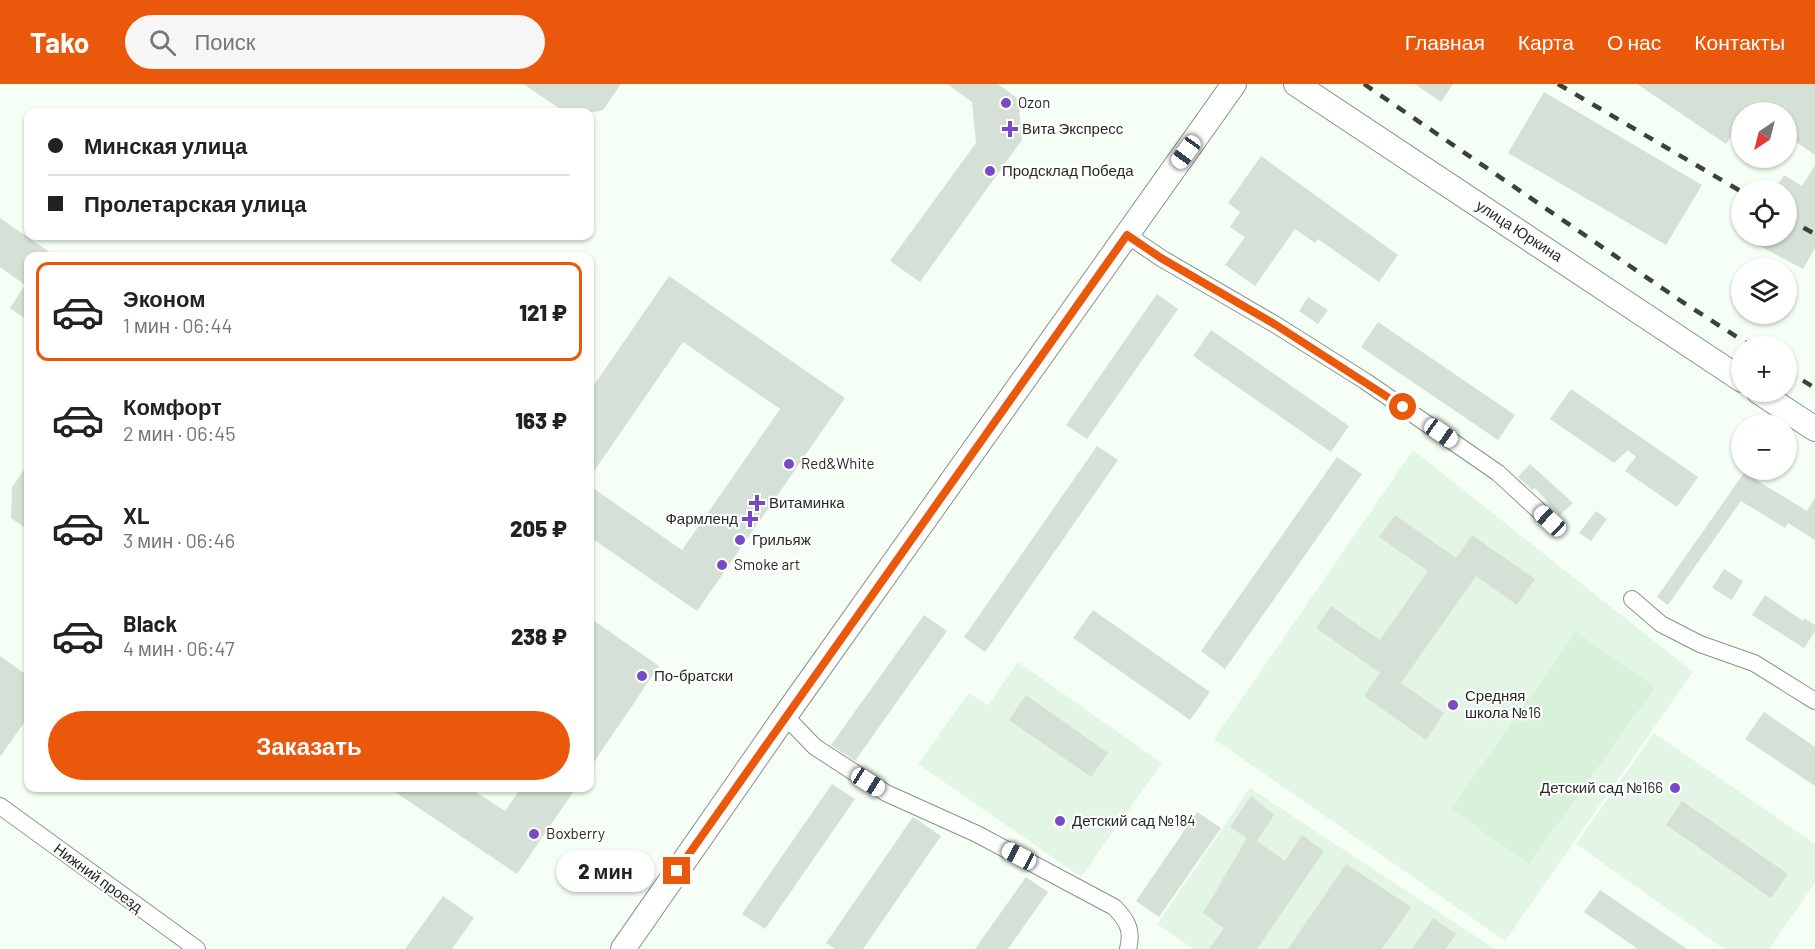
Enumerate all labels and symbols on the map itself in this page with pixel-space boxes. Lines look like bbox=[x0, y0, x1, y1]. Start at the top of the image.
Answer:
place label: Ozon bbox=[1018, 93, 1050, 111]
marker: Ozon bbox=[999, 96, 1013, 110]
north arrow bbox=[1731, 102, 1797, 168]
place label: Вита Экспресс bbox=[1022, 119, 1124, 137]
marker: Вита Экспресс bbox=[1003, 122, 1017, 136]
car bbox=[1168, 132, 1204, 172]
place label: Продсклад Победа bbox=[1002, 161, 1134, 179]
marker: Продсклад Победа bbox=[983, 164, 997, 178]
street label: улица Юркина bbox=[1473, 196, 1567, 265]
route start bbox=[1389, 393, 1416, 420]
car bbox=[1421, 415, 1461, 451]
place label: Red&White bbox=[801, 454, 875, 472]
marker: Red&White bbox=[782, 457, 796, 471]
place label: Витаминка bbox=[769, 493, 845, 511]
marker: Витаминка bbox=[750, 496, 764, 510]
car bbox=[1531, 502, 1569, 540]
place label: Фармленд bbox=[665, 509, 738, 527]
marker: Фармленд bbox=[743, 512, 757, 526]
place label: Грильяж bbox=[752, 530, 811, 548]
marker: Грильяж bbox=[733, 533, 747, 547]
place label: Smoke art bbox=[734, 555, 800, 573]
marker: Smoke art bbox=[715, 558, 729, 572]
place label: По-братски bbox=[654, 666, 733, 684]
marker: По-братски bbox=[635, 669, 649, 683]
place label: Средняя школа №16 bbox=[1465, 686, 1541, 721]
marker: Средняя школа №16 bbox=[1446, 698, 1460, 712]
car bbox=[848, 765, 888, 799]
place label: Детский сад №166 bbox=[1540, 778, 1663, 796]
marker: Детский сад №166 bbox=[1668, 781, 1682, 795]
place label: Детский сад №184 bbox=[1072, 811, 1196, 829]
marker: Детский сад №184 bbox=[1053, 814, 1067, 828]
place label: Boxberry bbox=[546, 824, 605, 842]
marker: Boxberry bbox=[527, 827, 541, 841]
street label: Нижний проезд bbox=[51, 839, 147, 916]
car bbox=[999, 840, 1039, 872]
callout: 2 мин bbox=[557, 850, 656, 892]
route end bbox=[663, 857, 690, 884]

